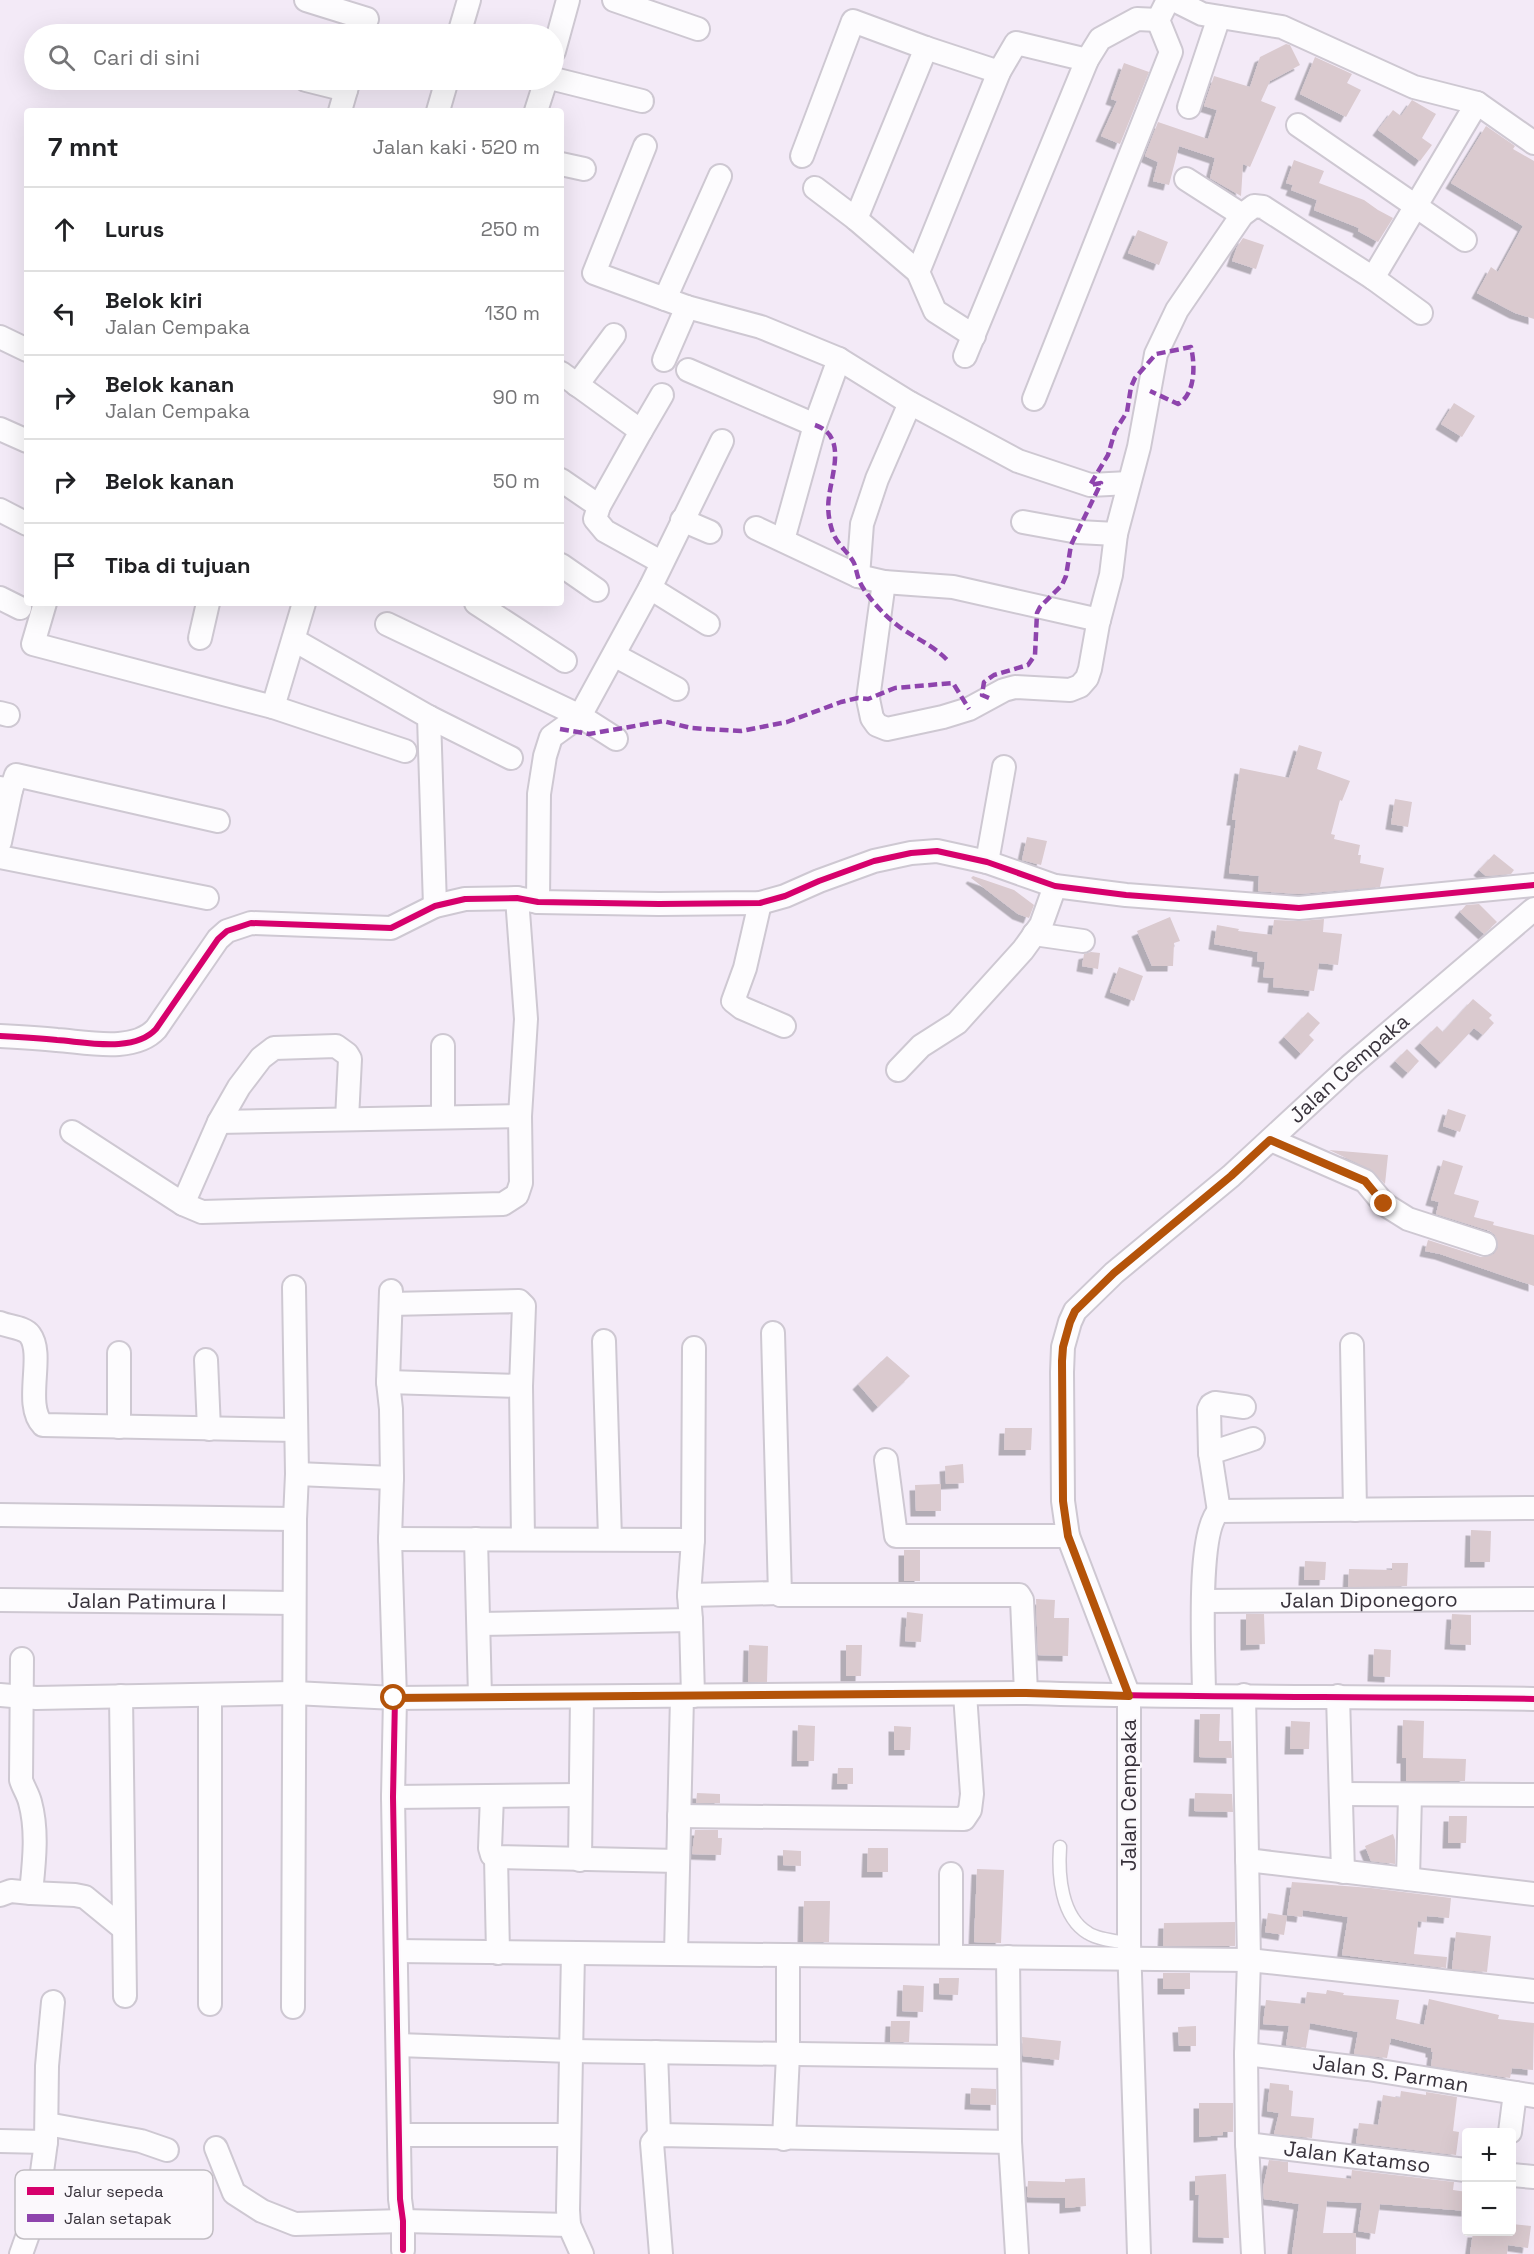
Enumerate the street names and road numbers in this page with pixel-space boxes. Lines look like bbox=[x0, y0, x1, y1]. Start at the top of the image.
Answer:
street label: Jalan Cempaka bbox=[1283, 1007, 1415, 1129]
street label: Jalan Diponegoro bbox=[1280, 1585, 1458, 1614]
street label: Jalan Patimura l bbox=[67, 1587, 227, 1615]
street label: Jalan Cempaka bbox=[1115, 1719, 1142, 1871]
street label: Jalan S. Parman bbox=[1311, 2048, 1471, 2098]
street label: Jalan Katamso bbox=[1282, 2134, 1432, 2179]

